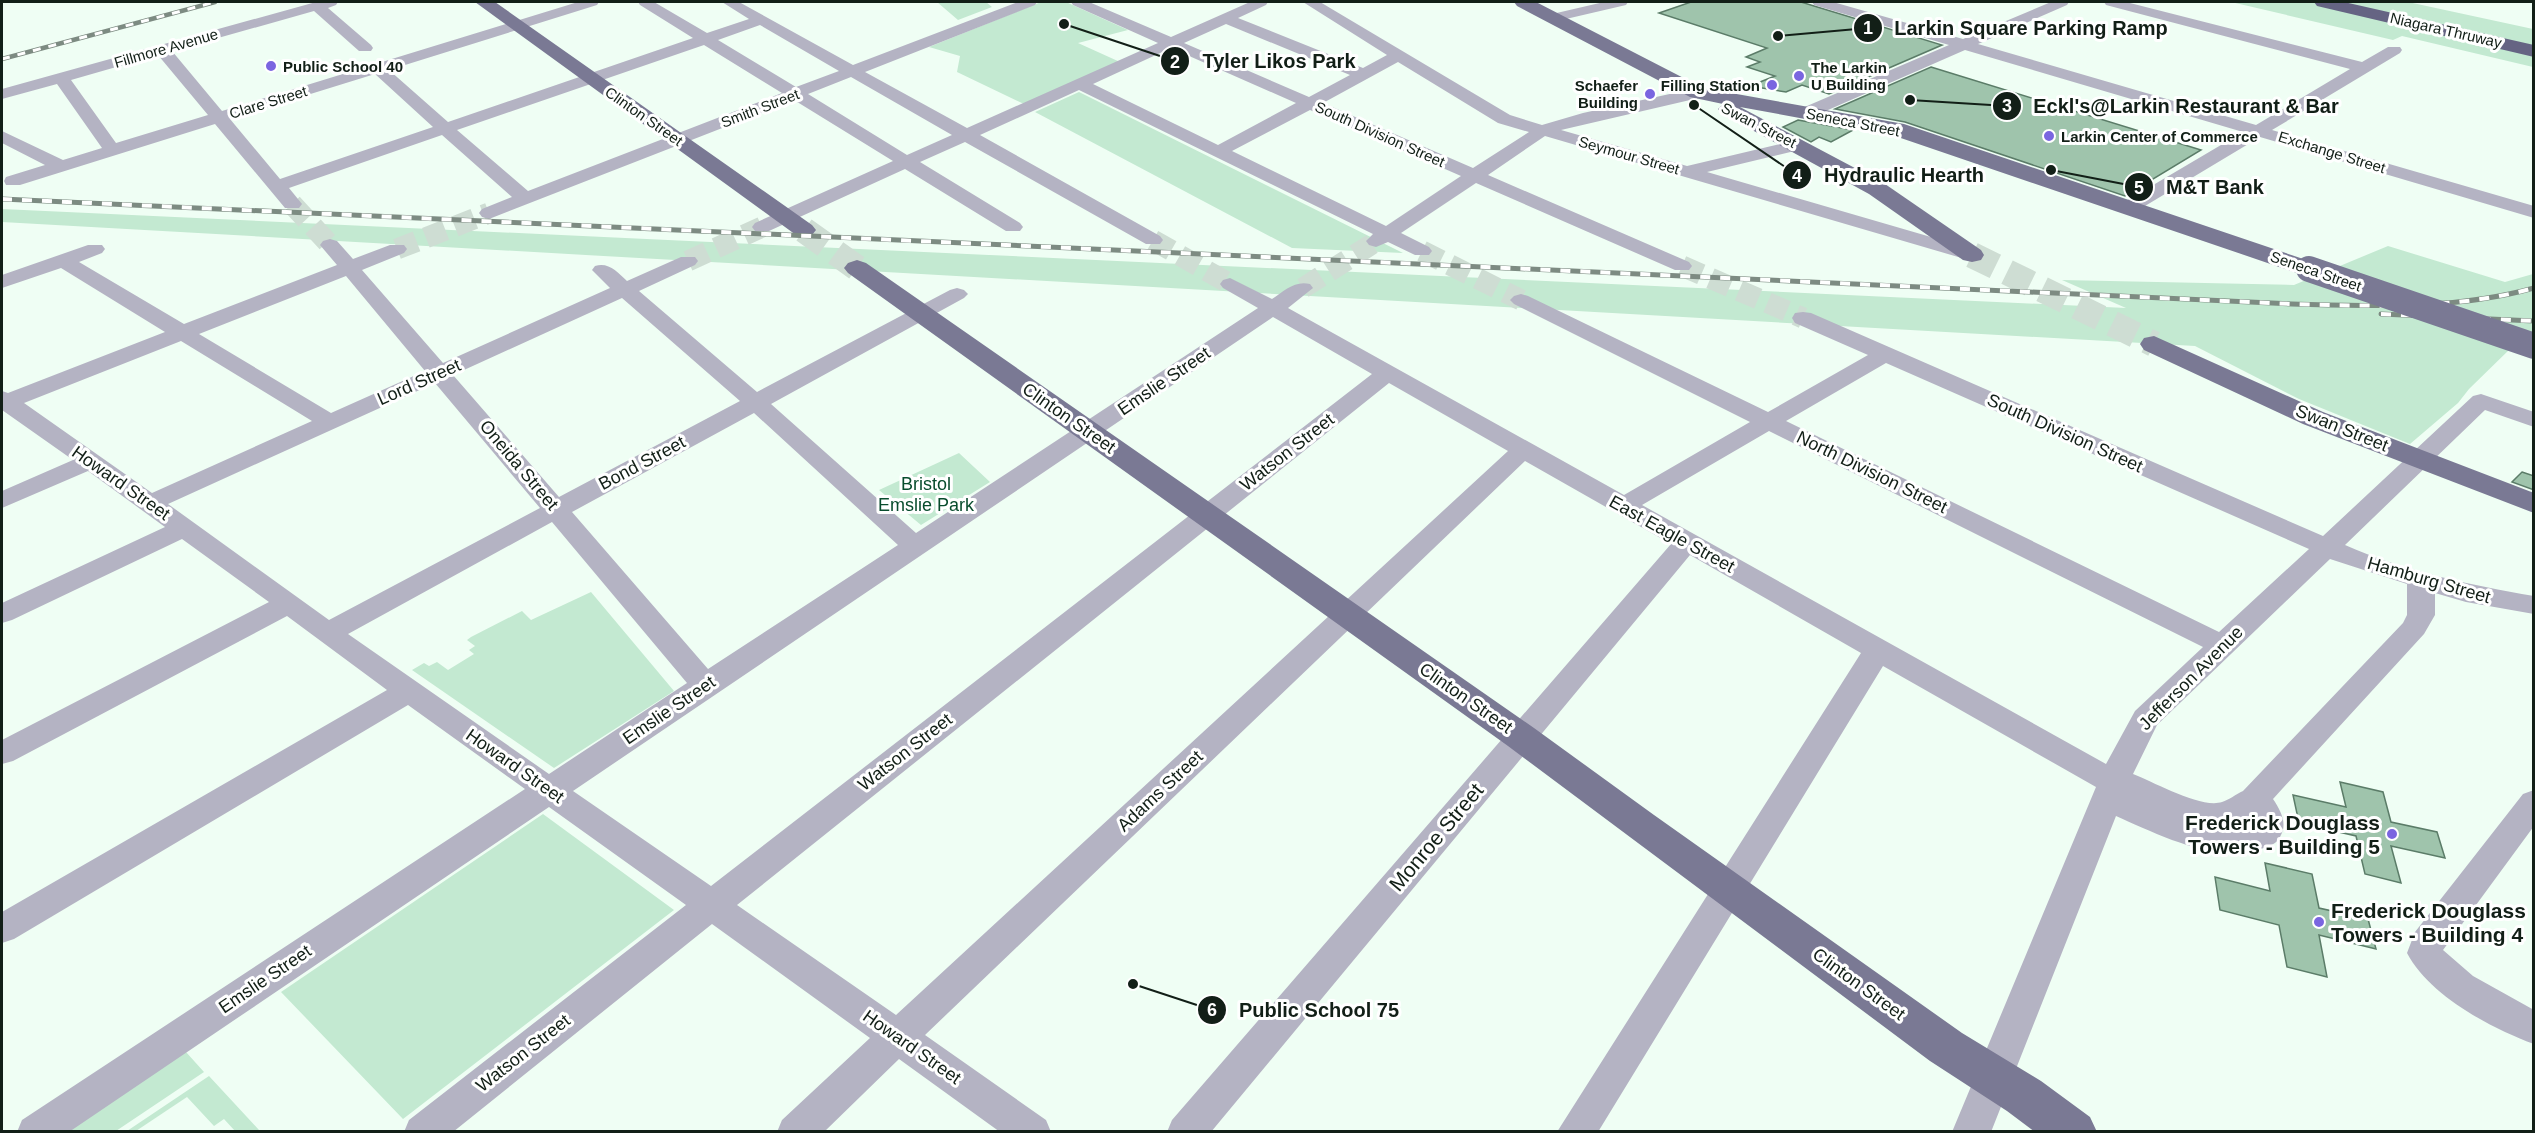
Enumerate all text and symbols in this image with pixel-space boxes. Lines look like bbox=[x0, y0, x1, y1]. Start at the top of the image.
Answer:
callout: Larkin Square Parking Ramp bbox=[1853, 9, 2180, 47]
street label: Niagara Thruway bbox=[2389, 9, 2504, 51]
text: Larkin Square Parking Ramp bbox=[1894, 17, 2168, 39]
text: 1 bbox=[1863, 18, 1873, 38]
street label: Fillmore Avenue bbox=[112, 25, 220, 71]
callout: Tyler Likos Park bbox=[1160, 42, 1367, 80]
text: Tyler Likos Park bbox=[1202, 50, 1356, 72]
text: 2 bbox=[1170, 52, 1180, 72]
place label: Public School 40 bbox=[283, 58, 403, 75]
marker: Public School 40 bbox=[264, 59, 278, 73]
place label: The Larkin U Building bbox=[1811, 59, 1887, 93]
marker: The Larkin U Building bbox=[1792, 69, 1806, 83]
place label: Schaefer Building bbox=[1575, 77, 1638, 111]
place label: Filling Station bbox=[1661, 77, 1760, 94]
marker: Filling Station bbox=[1765, 78, 1779, 92]
street label: Clare Street bbox=[227, 82, 310, 122]
street label: Clinton Street bbox=[602, 83, 687, 149]
street label: Smith Street bbox=[718, 85, 802, 131]
marker: Schaefer Building bbox=[1643, 87, 1657, 101]
callout: Eckl's@Larkin Restaurant & Bar bbox=[1992, 87, 2351, 125]
text: Eckl's@Larkin Restaurant & Bar bbox=[2033, 95, 2339, 117]
text: 3 bbox=[2002, 96, 2012, 116]
street label: South Division Street bbox=[1313, 98, 1448, 171]
street label: Swan Street bbox=[1719, 99, 1800, 151]
street label: Seneca Street bbox=[1805, 105, 1902, 140]
place label: Larkin Center of Commerce bbox=[2061, 128, 2258, 145]
street label: Exchange Street bbox=[2276, 128, 2388, 177]
marker: Larkin Center of Commerce bbox=[2042, 129, 2056, 143]
street label: Seymour Street bbox=[1577, 132, 1682, 178]
callout: Hydraulic Hearth bbox=[1782, 156, 1996, 194]
text: Hydraulic Hearth bbox=[1824, 164, 1984, 186]
text: 4 bbox=[1792, 166, 1802, 186]
callout: M&T Bank bbox=[2124, 168, 2276, 206]
text: M&T Bank bbox=[2166, 176, 2265, 198]
text: 5 bbox=[2134, 178, 2144, 198]
street label: Seneca Street bbox=[2268, 247, 2364, 295]
street label: Emslie Street bbox=[1114, 343, 1214, 419]
street label: Lord Street bbox=[374, 355, 464, 409]
street label: Clinton Street bbox=[1019, 379, 1119, 457]
street label: South Division Street bbox=[1984, 390, 2146, 476]
street label: Swan Street bbox=[2293, 400, 2391, 456]
street label: Watson Street bbox=[1236, 409, 1338, 495]
street label: Oneida Street bbox=[476, 416, 562, 514]
street label: North Division Street bbox=[1793, 427, 1951, 517]
street label: Bond Street bbox=[595, 432, 689, 494]
street label: Howard Street bbox=[68, 442, 174, 524]
park label: Bristol Emslie Park bbox=[878, 474, 975, 515]
street label: East Eagle Street bbox=[1606, 491, 1738, 577]
street label: Hamburg Street bbox=[2365, 553, 2493, 607]
street label: Jefferson Avenue bbox=[2135, 622, 2247, 734]
street label: Clinton Street bbox=[1416, 659, 1516, 737]
street label: Emslie Street bbox=[619, 672, 719, 748]
street label: Watson Street bbox=[854, 709, 956, 795]
street label: Howard Street bbox=[462, 725, 568, 807]
street label: Adams Street bbox=[1113, 747, 1207, 835]
street label: Monroe Street bbox=[1384, 779, 1488, 895]
place label: Frederick Douglass Towers - Building 5 bbox=[2185, 811, 2380, 858]
marker: Frederick Douglass Towers - Building 5 bbox=[2385, 827, 2399, 841]
place label: Frederick Douglass Towers - Building 4 bbox=[2331, 899, 2526, 946]
marker: Frederick Douglass Towers - Building 4 bbox=[2312, 915, 2326, 929]
street label: Emslie Street bbox=[215, 941, 315, 1017]
street label: Clinton Street bbox=[1809, 944, 1909, 1024]
callout: Public School 75 bbox=[1197, 991, 1411, 1029]
text: Public School 75 bbox=[1239, 999, 1399, 1021]
text: 6 bbox=[1207, 1000, 1217, 1020]
street label: Howard Street bbox=[859, 1006, 965, 1088]
street label: Watson Street bbox=[472, 1010, 574, 1096]

